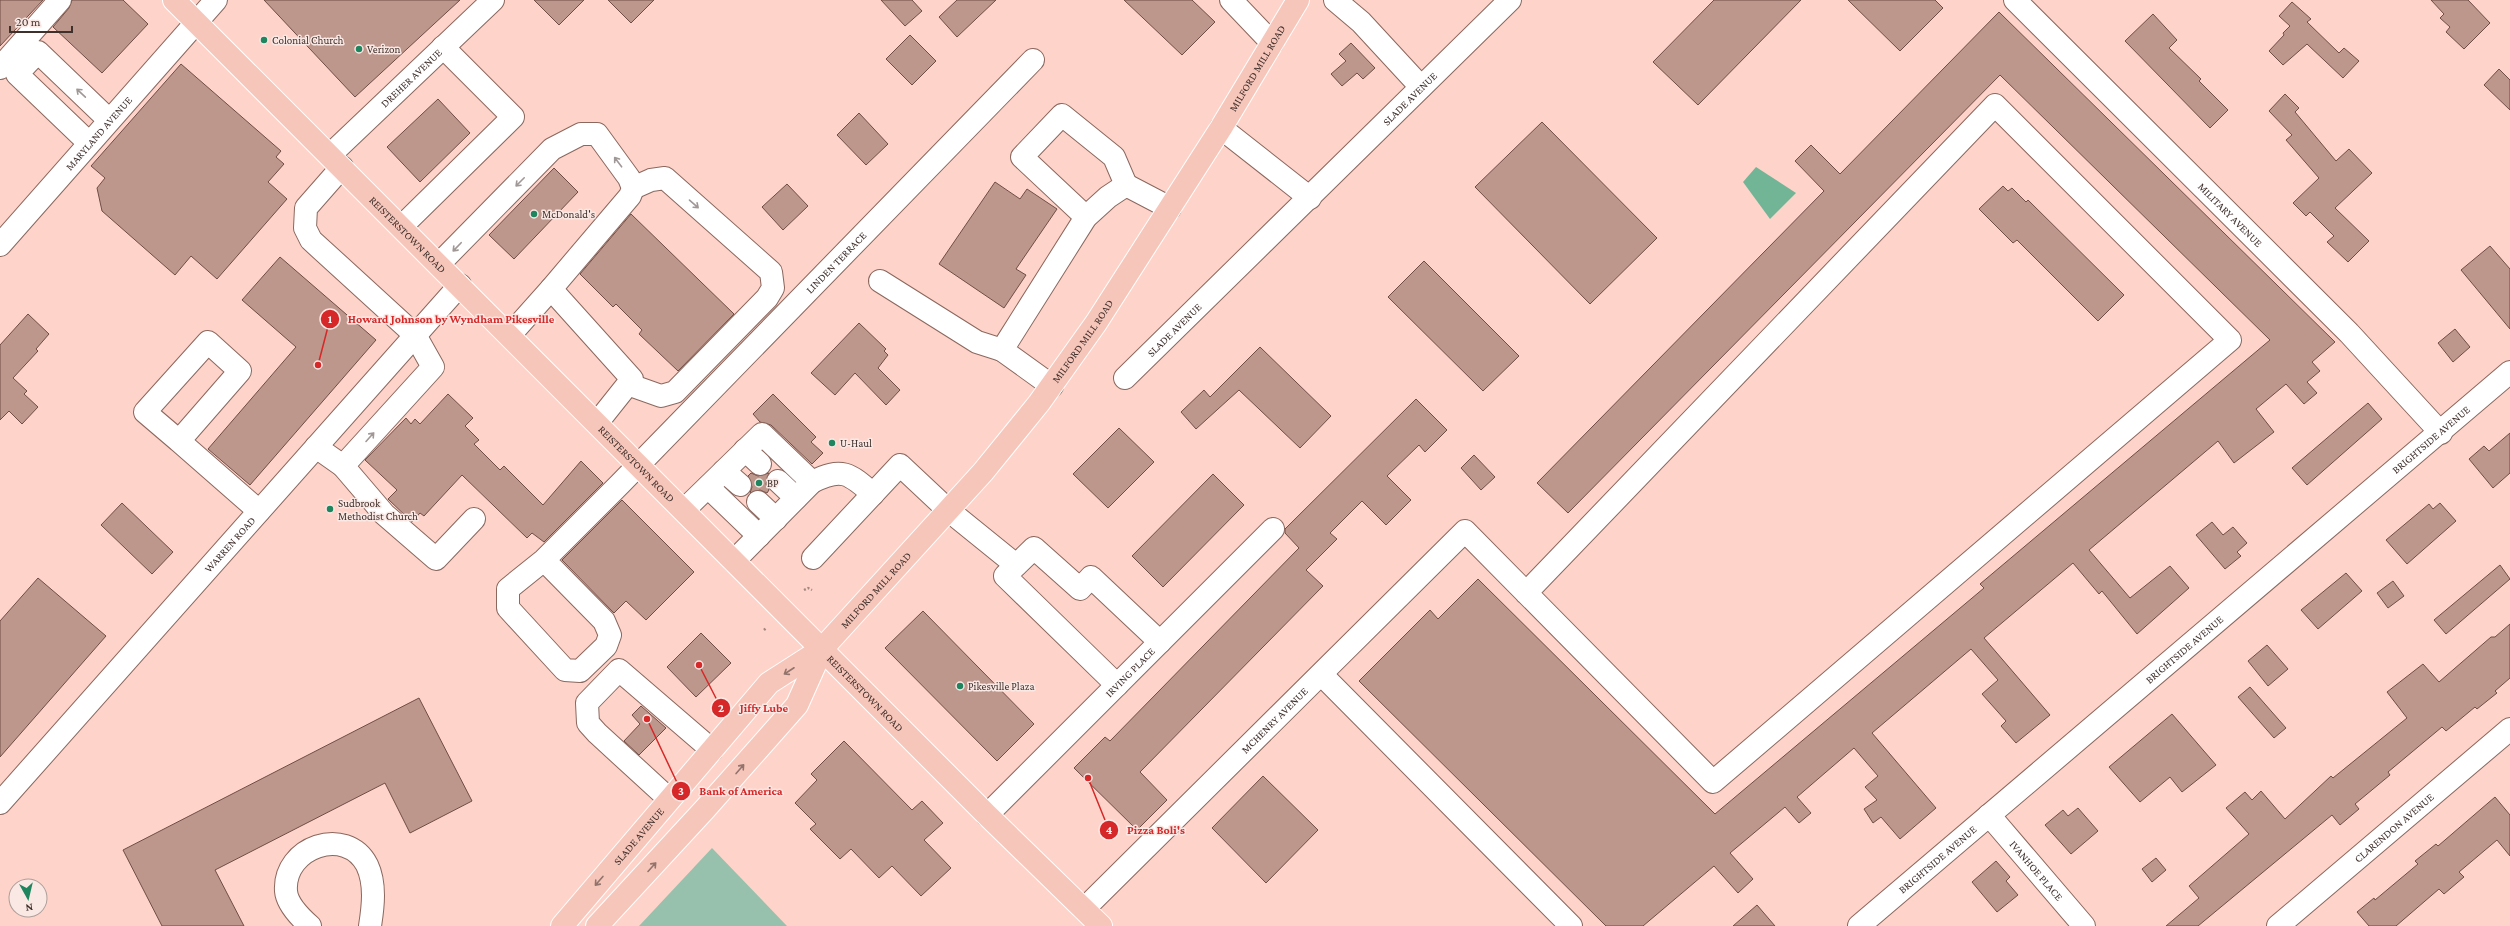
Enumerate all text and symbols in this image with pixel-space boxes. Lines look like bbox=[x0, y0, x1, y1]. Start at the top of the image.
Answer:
scale bar bbox=[10, 8, 72, 34]
text: 20 m bbox=[16, 15, 41, 29]
street label: MILFORD MILL ROAD bbox=[1226, 23, 1288, 114]
place label: Colonial Church bbox=[272, 34, 343, 46]
marker: Colonial Church bbox=[259, 35, 269, 45]
place label: Verizon bbox=[367, 43, 401, 55]
marker: Verizon bbox=[354, 44, 364, 54]
street label: DREHER AVENUE bbox=[378, 46, 444, 110]
street label: SLADE AVENUE bbox=[1380, 69, 1439, 128]
one-way arrow bbox=[76, 88, 86, 98]
street label: MARYLAND AVENUE bbox=[63, 94, 134, 173]
one-way arrow bbox=[614, 157, 622, 168]
one-way arrow bbox=[515, 177, 525, 187]
street label: MILITARY AVENUE bbox=[2196, 180, 2265, 249]
street label: REISTERSTOWN ROAD bbox=[367, 194, 448, 275]
one-way arrow bbox=[689, 199, 699, 209]
place label: McDonald's bbox=[542, 208, 595, 220]
marker: McDonald's bbox=[529, 209, 539, 219]
street label: LINDEN TERRACE bbox=[803, 229, 869, 296]
one-way arrow bbox=[452, 242, 461, 252]
street label: MILFORD MILL ROAD bbox=[1049, 297, 1116, 385]
street label: SLADE AVENUE bbox=[1145, 300, 1204, 359]
callout: Howard Johnson by Wyndham Pikesville bbox=[320, 307, 562, 331]
text: 1 bbox=[328, 312, 333, 326]
text: Howard Johnson by Wyndham Pikesville bbox=[348, 312, 555, 326]
street label: BRIGHTSIDE AVENUE bbox=[2390, 403, 2472, 476]
street label: REISTERSTOWN ROAD bbox=[596, 423, 677, 504]
one-way arrow bbox=[365, 432, 374, 442]
place label: U-Haul bbox=[840, 437, 872, 449]
marker: U-Haul bbox=[827, 438, 837, 448]
place label: BP bbox=[767, 477, 779, 489]
marker: BP bbox=[754, 478, 764, 488]
place label: Sudbrook Methodist Church bbox=[338, 497, 418, 522]
marker: Sudbrook Methodist Church bbox=[325, 504, 335, 514]
street label: WARREN ROAD bbox=[202, 514, 258, 575]
street label: MILFORD MILL ROAD bbox=[838, 549, 913, 630]
street label: BRIGHTSIDE AVENUE bbox=[2143, 613, 2225, 686]
street label: IRVING PLACE bbox=[1103, 645, 1157, 699]
street label: REISTERSTOWN ROAD bbox=[825, 652, 906, 734]
one-way arrow bbox=[783, 667, 795, 675]
place label: Pikesville Plaza bbox=[968, 680, 1035, 692]
marker: Pikesville Plaza bbox=[955, 681, 965, 691]
street label: MCHENRY AVENUE bbox=[1239, 685, 1310, 756]
callout: Jiffy Lube bbox=[711, 696, 796, 720]
text: 2 bbox=[718, 701, 724, 715]
text: Jiffy Lube bbox=[738, 701, 789, 715]
one-way arrow bbox=[735, 765, 744, 775]
callout: Bank of America bbox=[671, 779, 791, 803]
text: 3 bbox=[678, 784, 684, 798]
text: Bank of America bbox=[699, 784, 783, 798]
street label: CLARENDON AVENUE bbox=[2352, 791, 2436, 865]
street label: SLADE AVENUE bbox=[611, 805, 666, 867]
callout: Pizza Boli's bbox=[1099, 818, 1193, 842]
text: 4 bbox=[1106, 823, 1113, 837]
text: Pizza Boli's bbox=[1127, 823, 1185, 837]
street label: BRIGHTSIDE AVENUE bbox=[1896, 823, 1979, 896]
street label: IVANHOE PLACE bbox=[2007, 838, 2065, 903]
one-way arrow bbox=[647, 862, 657, 872]
one-way arrow bbox=[595, 875, 604, 886]
north arrow bbox=[8, 878, 48, 918]
text: N bbox=[24, 901, 34, 914]

